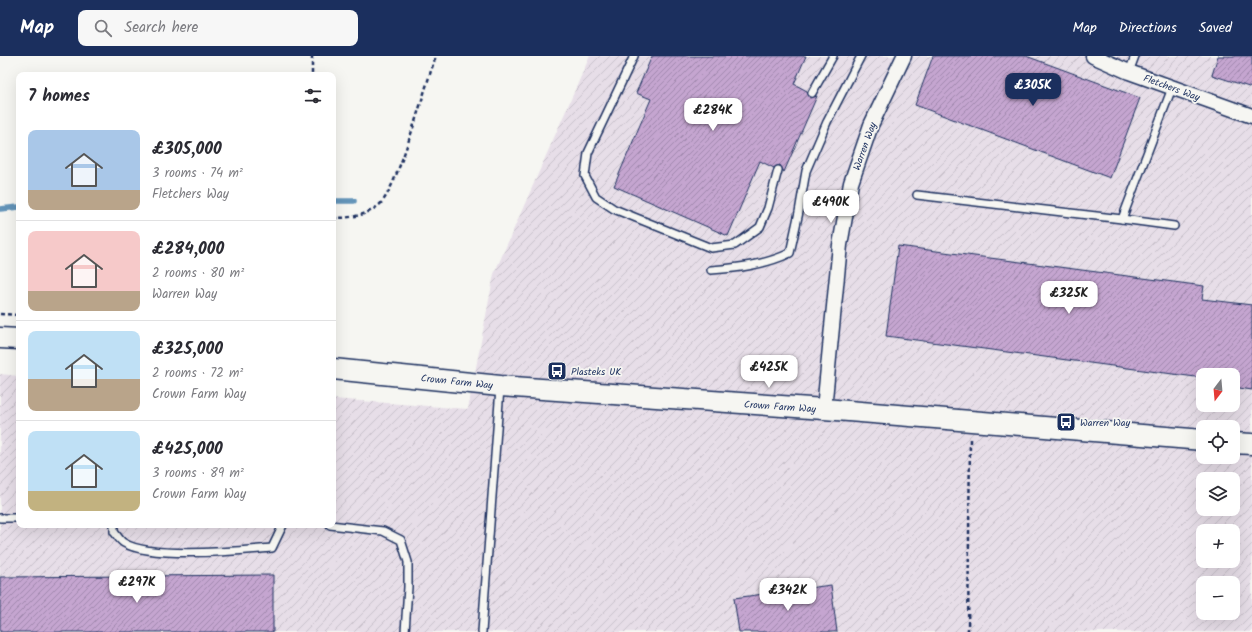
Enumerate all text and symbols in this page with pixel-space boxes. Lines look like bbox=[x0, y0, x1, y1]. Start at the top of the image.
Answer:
search box bbox=[78, 10, 358, 46]
text: Map bbox=[20, 13, 54, 43]
text: Search here bbox=[124, 16, 198, 40]
icon: search bbox=[92, 17, 114, 39]
text: Map bbox=[1072, 17, 1097, 39]
text: Directions bbox=[1119, 17, 1177, 39]
text: Saved bbox=[1199, 17, 1232, 39]
street label: Fletchers Way bbox=[1141, 70, 1202, 106]
pin: £305K bbox=[1005, 73, 1061, 107]
text: £305K bbox=[1014, 75, 1052, 96]
text: 7 homes bbox=[28, 83, 90, 110]
icon: filters bbox=[302, 85, 324, 107]
pin: £284K bbox=[685, 98, 741, 132]
text: £284K bbox=[693, 100, 733, 121]
street label: Warren Way bbox=[849, 120, 881, 173]
text: £305,000 bbox=[152, 136, 222, 163]
icon: home bbox=[60, 146, 108, 194]
text: 3 rooms · 74 m² bbox=[152, 163, 243, 184]
text: Fletchers Way bbox=[152, 184, 229, 205]
pin: £490K bbox=[803, 190, 859, 224]
text: £490K bbox=[812, 192, 850, 213]
text: £284,000 bbox=[152, 236, 224, 263]
icon: home bbox=[60, 247, 108, 295]
text: 2 rooms · 80 m² bbox=[152, 263, 244, 284]
pin: £325K bbox=[1041, 281, 1097, 315]
text: £325K bbox=[1050, 283, 1088, 304]
text: Warren Way bbox=[152, 284, 217, 305]
text: £325,000 bbox=[152, 336, 223, 363]
icon: home bbox=[60, 347, 108, 395]
pin: £425K bbox=[741, 355, 797, 389]
text: £425K bbox=[750, 357, 788, 378]
bus stop icon: Plasteks UK bbox=[546, 360, 568, 382]
text: 2 rooms · 72 m² bbox=[152, 363, 243, 384]
place label: Plasteks UK bbox=[571, 364, 621, 380]
north arrow bbox=[1196, 368, 1240, 412]
map controls bbox=[1196, 368, 1240, 620]
street label: Crown Farm Way bbox=[420, 370, 494, 394]
text: Crown Farm Way bbox=[152, 384, 246, 405]
street label: Crown Farm Way bbox=[743, 396, 817, 418]
bus stop icon: Warren Way bbox=[1055, 411, 1077, 433]
place label: Warren Way bbox=[1080, 415, 1130, 431]
button: locate bbox=[1196, 420, 1240, 464]
text: £425,000 bbox=[152, 436, 223, 463]
icon: home bbox=[60, 447, 108, 495]
text: 3 rooms · 89 m² bbox=[152, 463, 244, 484]
button: layers bbox=[1196, 472, 1240, 516]
text: Crown Farm Way bbox=[152, 484, 246, 505]
button: + bbox=[1196, 524, 1240, 568]
pin: £297K bbox=[109, 570, 165, 604]
text: £297K bbox=[118, 572, 156, 593]
button: − bbox=[1196, 576, 1240, 620]
pin: £342K bbox=[760, 578, 816, 612]
text: £342K bbox=[768, 580, 808, 601]

